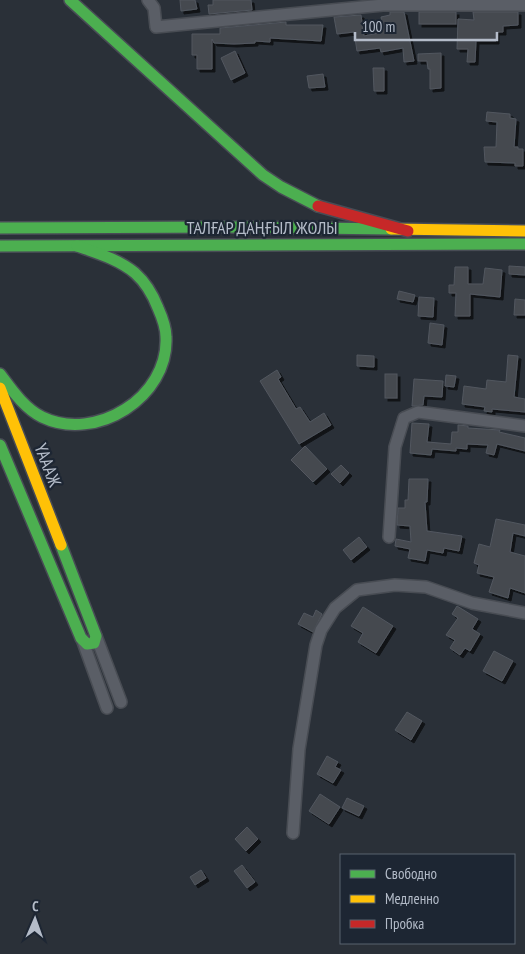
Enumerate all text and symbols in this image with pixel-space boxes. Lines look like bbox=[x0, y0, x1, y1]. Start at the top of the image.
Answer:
scale bar bbox=[355, 10, 498, 42]
text: 100 m bbox=[362, 17, 395, 36]
street label: ТАЛҒАР ДАҢҒЫЛ ЖОЛЫ bbox=[186, 216, 338, 239]
street label: ҮАААЖ bbox=[29, 440, 67, 490]
legend bbox=[340, 854, 515, 944]
text: Свободно bbox=[385, 864, 437, 883]
text: Медленно bbox=[385, 889, 439, 908]
north arrow bbox=[10, 894, 60, 944]
text: С bbox=[32, 897, 40, 915]
text: Пробка bbox=[385, 914, 424, 933]

